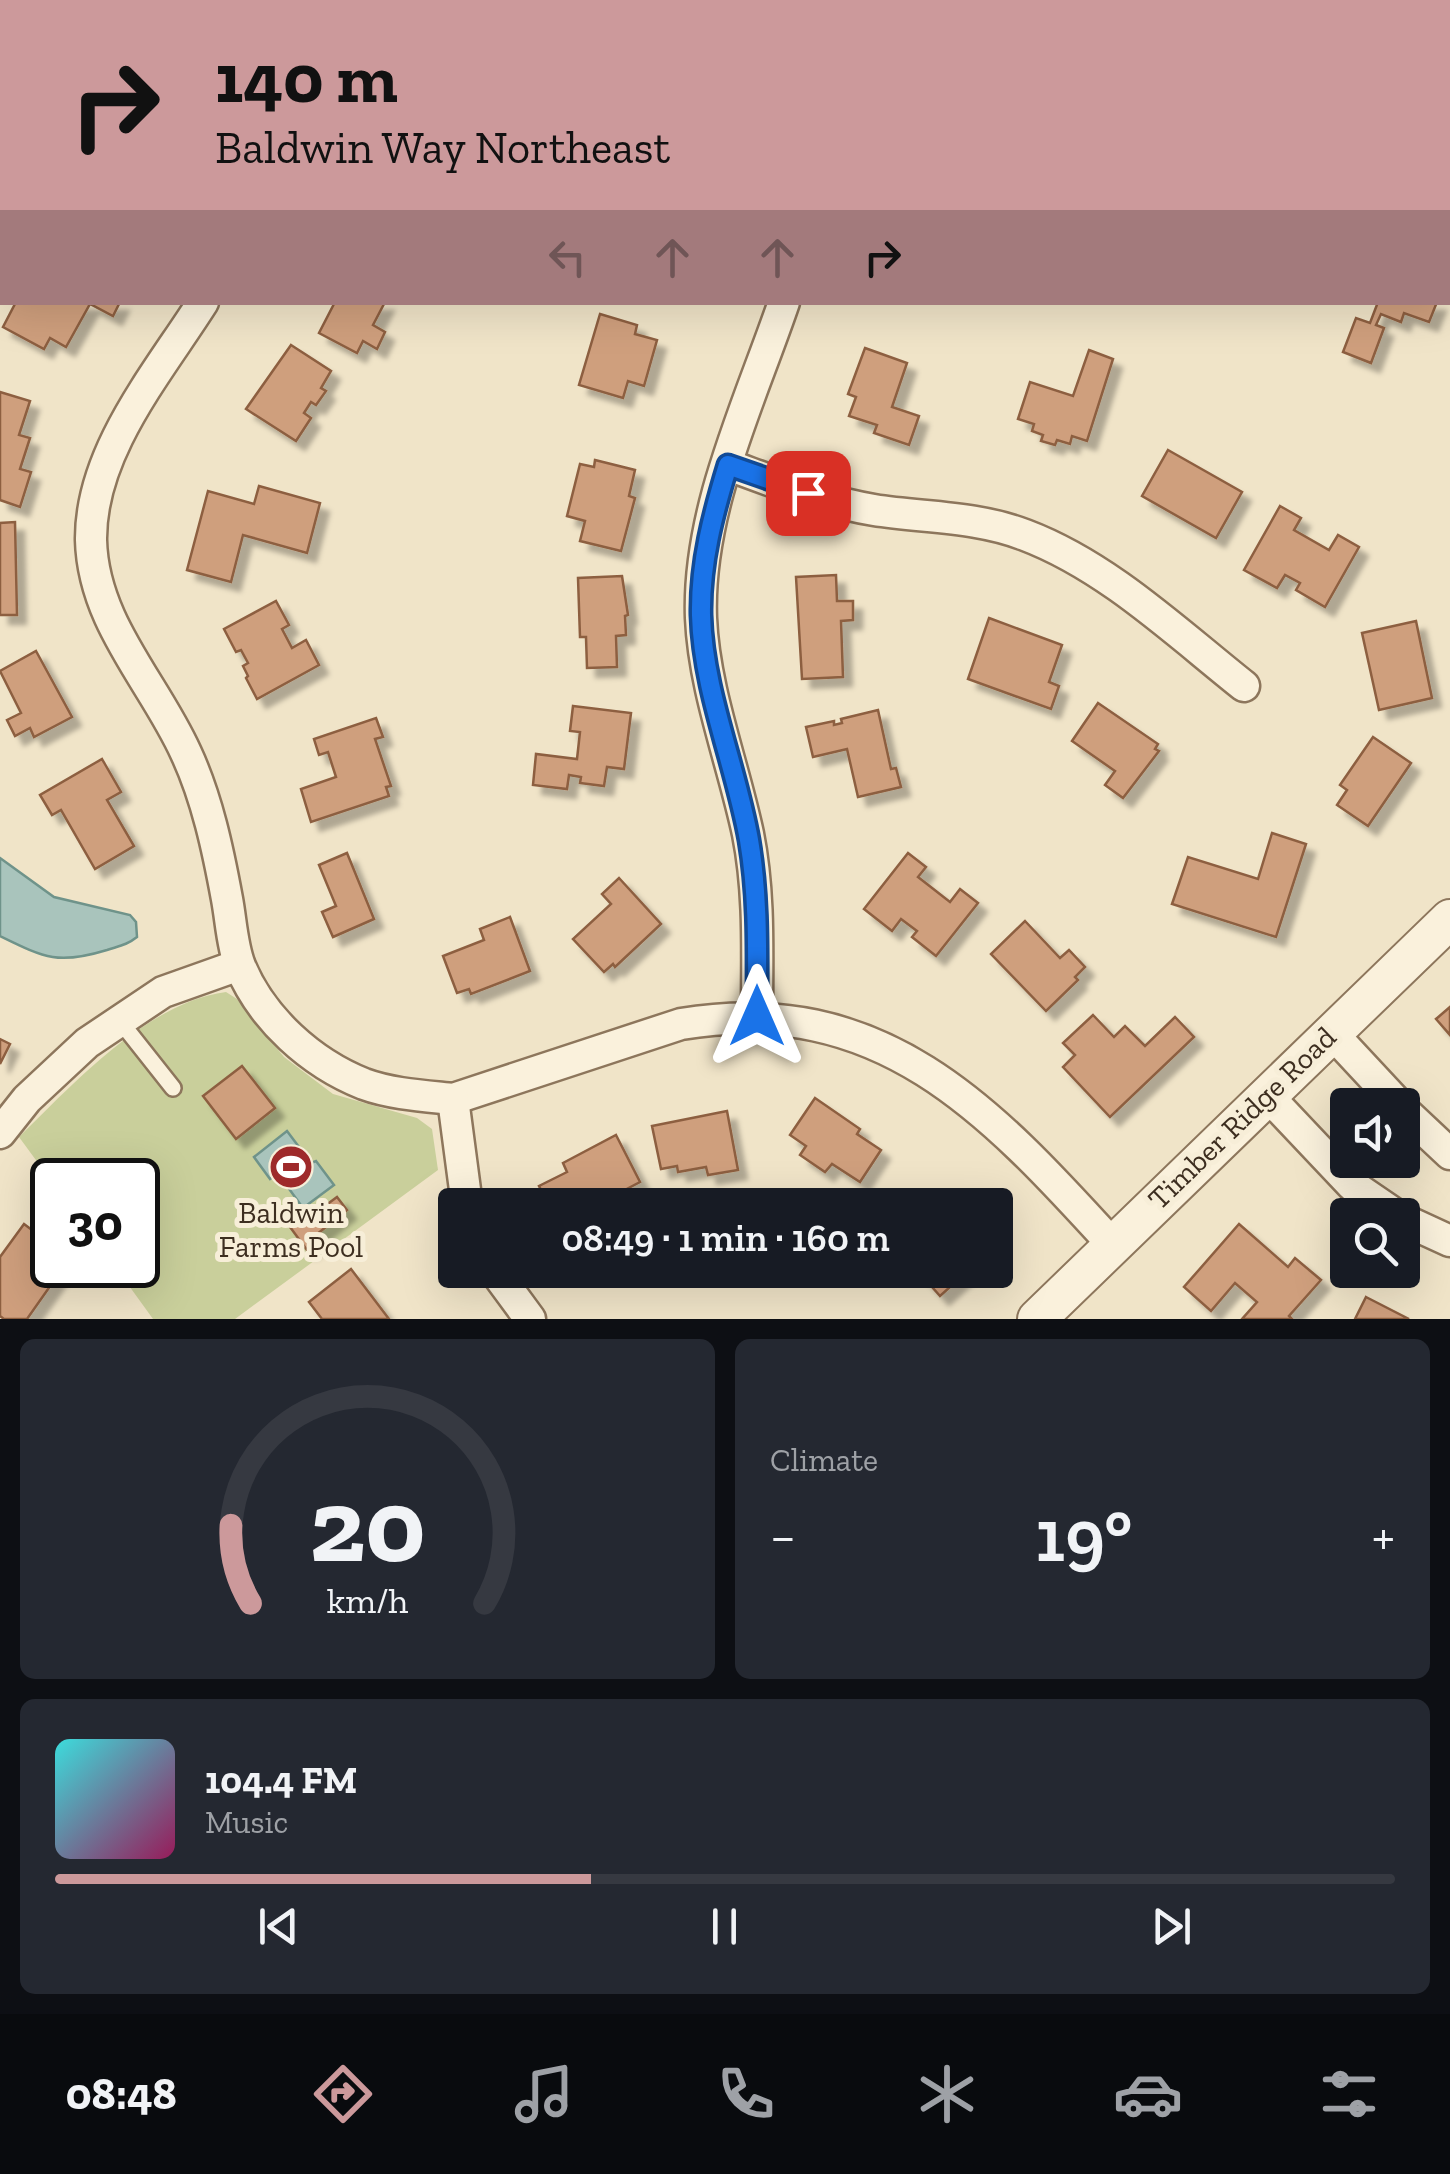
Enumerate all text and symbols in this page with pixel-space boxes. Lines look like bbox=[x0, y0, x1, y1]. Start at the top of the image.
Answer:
text: 140 m bbox=[215, 36, 398, 120]
icon: right bbox=[50, 40, 180, 170]
text: Baldwin Way Northeast bbox=[215, 121, 670, 175]
icon: left bbox=[540, 230, 595, 285]
icon: ahead bbox=[645, 230, 700, 285]
icon: ahead bbox=[750, 230, 805, 285]
icon: right bbox=[855, 230, 910, 285]
pin bbox=[766, 451, 851, 536]
icon: arrive bbox=[781, 466, 836, 521]
position arrow bbox=[705, 964, 809, 1068]
street label: Timber Ridge Road bbox=[1141, 1019, 1344, 1217]
map controls bbox=[1330, 1088, 1420, 1288]
button: sound bbox=[1330, 1088, 1420, 1178]
sports icon: Baldwin Farms Pool bbox=[268, 1144, 314, 1190]
speed limit sign: 30 bbox=[30, 1158, 160, 1288]
place label: Baldwin Farms Pool bbox=[219, 1195, 363, 1265]
button: search bbox=[1330, 1198, 1420, 1288]
text: 08:49 · 1 min · 160 m bbox=[561, 1215, 890, 1261]
text: Climate bbox=[770, 1441, 878, 1479]
text: 20 bbox=[310, 1463, 425, 1588]
text: 19° bbox=[1035, 1490, 1132, 1580]
text: − bbox=[770, 1503, 796, 1569]
text: + bbox=[1372, 1503, 1395, 1569]
text: km/h bbox=[327, 1579, 408, 1622]
text: 104.4 FM bbox=[205, 1757, 357, 1803]
text: Music bbox=[205, 1803, 288, 1841]
icon: previous bbox=[251, 1899, 306, 1954]
icon: pause bbox=[697, 1899, 752, 1954]
icon: next bbox=[1144, 1899, 1199, 1954]
icon: directions bbox=[308, 2059, 378, 2129]
icon: music bbox=[509, 2059, 579, 2129]
icon: phone bbox=[711, 2059, 781, 2129]
icon: climate bbox=[912, 2059, 982, 2129]
icon: car bbox=[1113, 2059, 1183, 2129]
icon: filters bbox=[1314, 2059, 1384, 2129]
text: 08:48 bbox=[66, 2067, 177, 2121]

